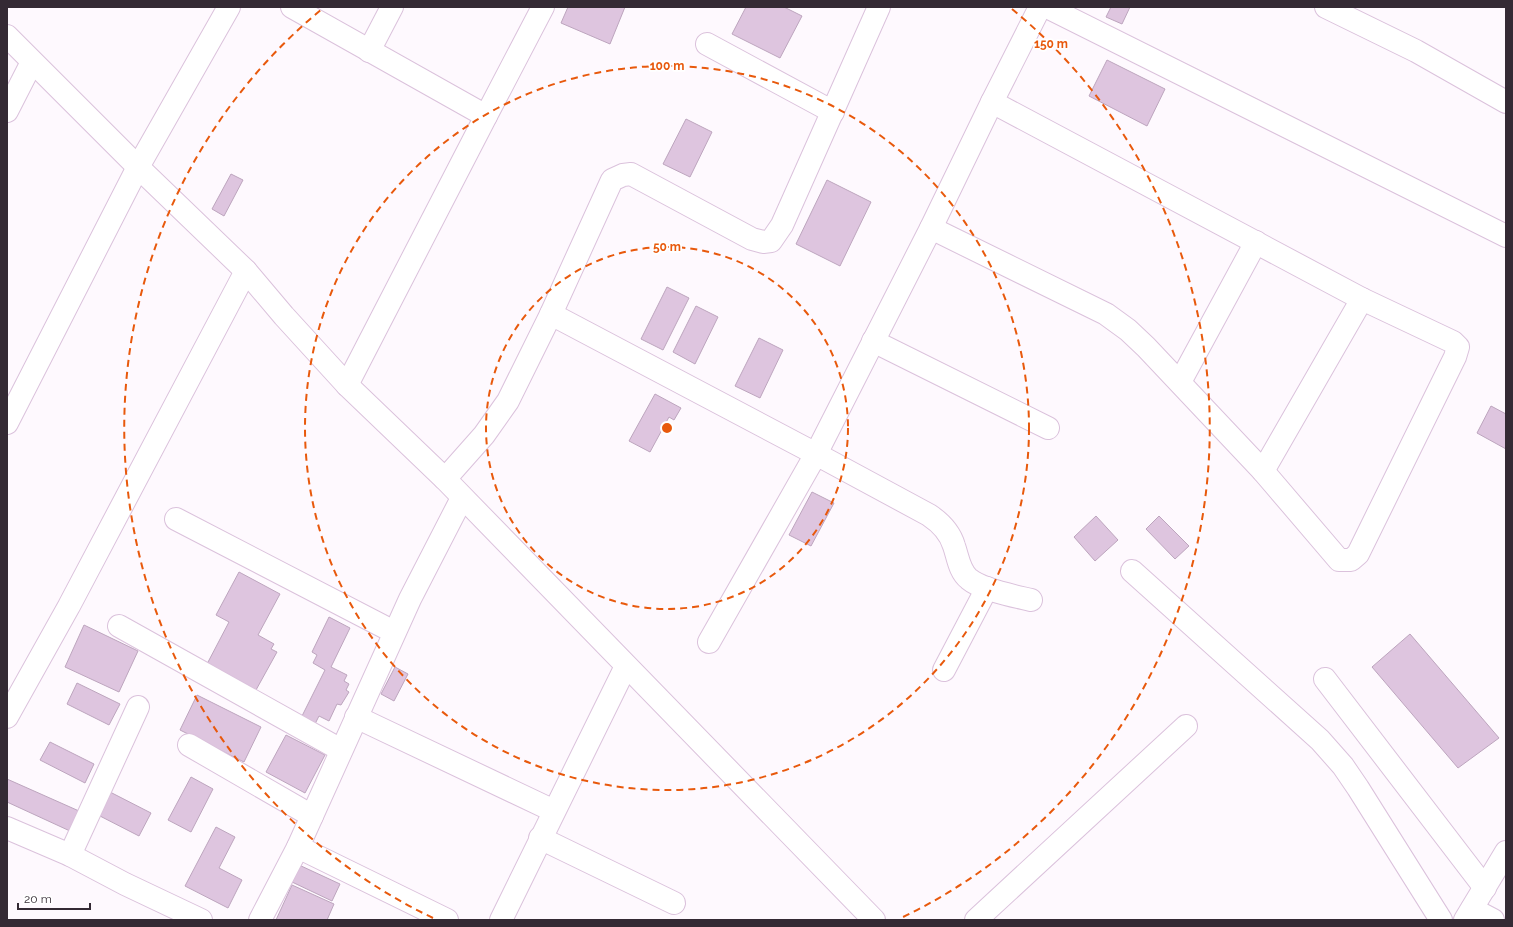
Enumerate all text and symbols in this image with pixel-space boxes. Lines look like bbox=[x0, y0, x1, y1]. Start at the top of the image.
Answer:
text: 150 m bbox=[1034, 37, 1068, 51]
text: 100 m bbox=[650, 59, 684, 73]
text: 50 m bbox=[653, 240, 681, 254]
centre of rings bbox=[660, 421, 674, 435]
scale bar bbox=[18, 885, 90, 911]
text: 20 m bbox=[24, 892, 52, 906]

